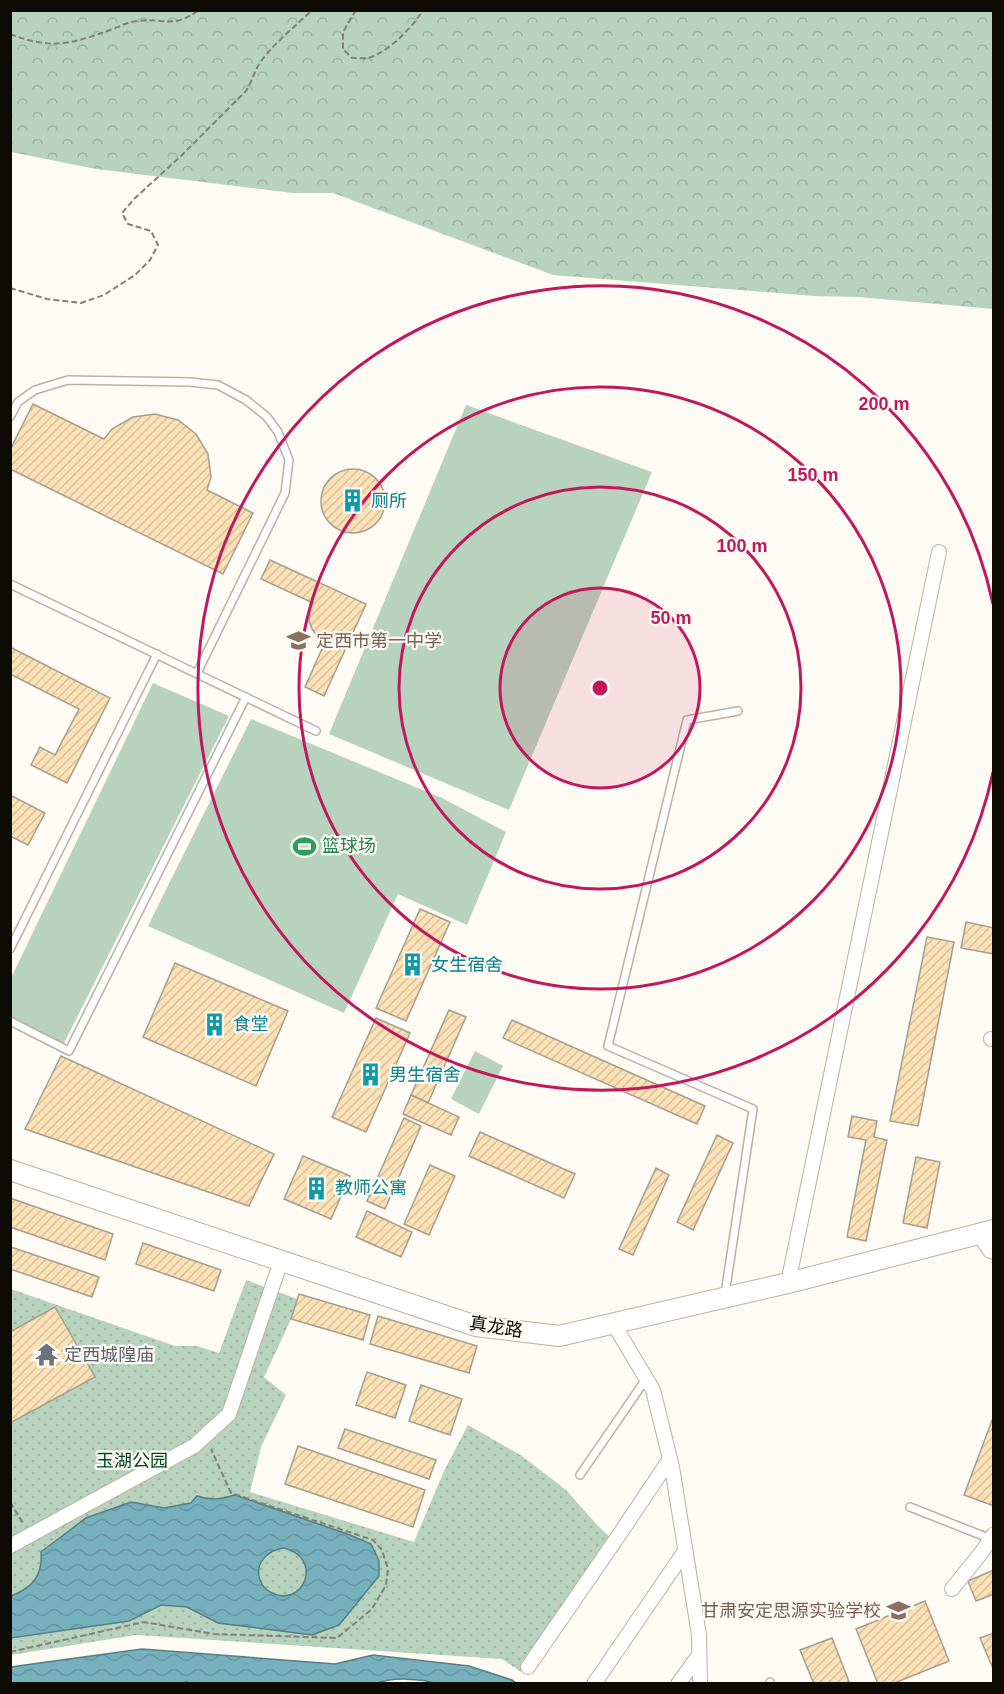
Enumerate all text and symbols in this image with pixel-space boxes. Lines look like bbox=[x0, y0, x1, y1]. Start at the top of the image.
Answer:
text: 200 m bbox=[858, 394, 910, 414]
text: 150 m bbox=[787, 465, 839, 485]
building icon: 厕所 bbox=[340, 488, 366, 514]
place label: 厕所 bbox=[371, 491, 407, 511]
text: 100 m bbox=[716, 536, 768, 556]
text: 50 m bbox=[650, 608, 692, 628]
school or university icon: 定西市第一中学 bbox=[285, 628, 311, 654]
place label: 定西市第一中学 bbox=[316, 631, 442, 651]
centre of rings bbox=[590, 678, 610, 698]
sports icon: 篮球场 bbox=[291, 833, 317, 859]
place label: 篮球场 bbox=[322, 836, 376, 856]
building icon: 女生宿舍 bbox=[400, 952, 426, 978]
place label: 女生宿舍 bbox=[431, 955, 503, 975]
building icon: 食堂 bbox=[202, 1011, 228, 1037]
place label: 食堂 bbox=[233, 1014, 269, 1034]
building icon: 男生宿舍 bbox=[358, 1062, 384, 1088]
place label: 男生宿舍 bbox=[389, 1065, 461, 1085]
building icon: 教师公寓 bbox=[304, 1175, 330, 1201]
place label: 教师公寓 bbox=[335, 1178, 407, 1198]
street label: 真龙路 bbox=[468, 1313, 524, 1341]
temple icon: 定西城隍庙 bbox=[33, 1342, 59, 1368]
place label: 定西城隍庙 bbox=[64, 1345, 154, 1365]
park label: 玉湖公园 bbox=[96, 1451, 168, 1471]
school or university icon: 甘肃安定思源实验学校 bbox=[886, 1598, 912, 1624]
place label: 甘肃安定思源实验学校 bbox=[701, 1601, 881, 1621]

